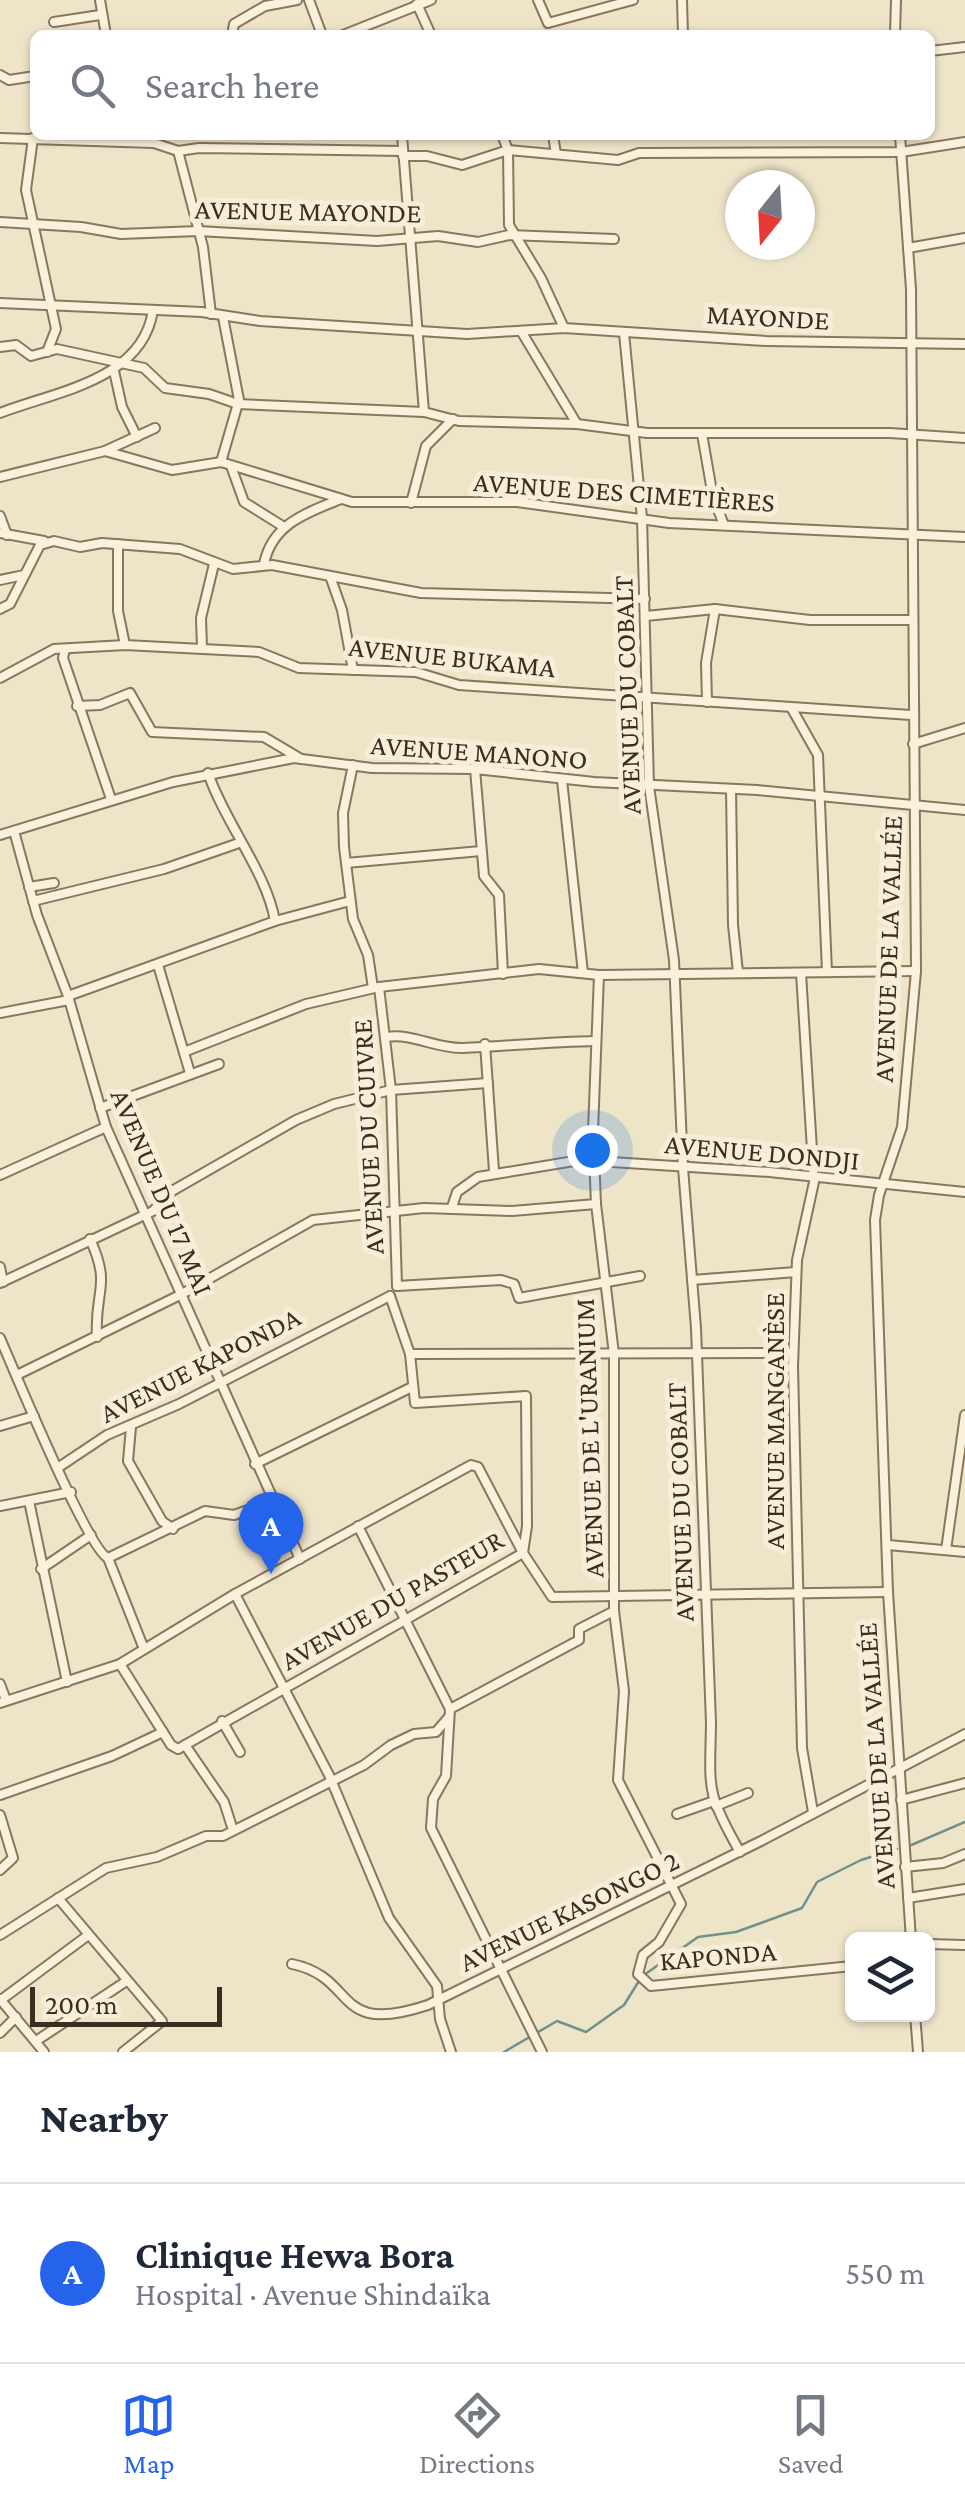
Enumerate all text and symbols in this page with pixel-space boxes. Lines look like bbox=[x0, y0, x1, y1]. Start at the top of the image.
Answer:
search box bbox=[30, 30, 935, 140]
icon: search bbox=[65, 58, 120, 113]
text: Search here bbox=[145, 64, 319, 106]
north arrow bbox=[725, 170, 815, 260]
street label: AVENUE MAYONDE bbox=[194, 194, 422, 228]
street label: MAYONDE bbox=[706, 298, 830, 336]
street label: AVENUE DES CIMETIÈRES bbox=[472, 466, 776, 518]
street label: AVENUE DU COBALT bbox=[607, 575, 647, 815]
street label: AVENUE BUKAMA bbox=[347, 631, 557, 683]
street label: AVENUE MANONO bbox=[370, 729, 588, 775]
street label: AVENUE DE LA VALLÉE bbox=[868, 815, 908, 1083]
street label: AVENUE DU CUIVRE bbox=[346, 1019, 390, 1255]
street label: AVENUE DU 17 MAI bbox=[105, 1084, 219, 1300]
your location bbox=[567, 1125, 618, 1176]
street label: AVENUE DONDJI bbox=[663, 1128, 861, 1176]
street label: AVENUE MANGANÈSE bbox=[759, 1293, 790, 1549]
street label: AVENUE DE L'URANIUM bbox=[569, 1298, 609, 1578]
street label: AVENUE KAPONDA bbox=[95, 1301, 305, 1429]
street label: AVENUE DU COBALT bbox=[660, 1382, 700, 1622]
pin: A bbox=[238, 1492, 304, 1574]
street label: AVENUE DU PASTEUR bbox=[275, 1523, 509, 1676]
street label: AVENUE DE LA VALLÉE bbox=[851, 1622, 901, 1890]
street label: AVENUE KASONGO 2 bbox=[454, 1844, 684, 1978]
map controls bbox=[845, 1932, 935, 2022]
button: layers bbox=[845, 1932, 935, 2022]
street label: KAPONDA bbox=[658, 1935, 778, 1977]
scale bar bbox=[30, 1982, 222, 2026]
text: 200 m bbox=[45, 1989, 118, 2020]
text: Nearby bbox=[40, 2094, 168, 2141]
text: Clinique Hewa Bora bbox=[135, 2234, 454, 2276]
text: A bbox=[63, 2255, 82, 2291]
text: 550 m bbox=[845, 2255, 925, 2291]
text: Hospital · Avenue Shindaïka bbox=[135, 2276, 491, 2312]
tab: Map bbox=[121, 2388, 176, 2479]
tab: Directions bbox=[419, 2388, 535, 2479]
tab: Saved bbox=[778, 2388, 844, 2479]

